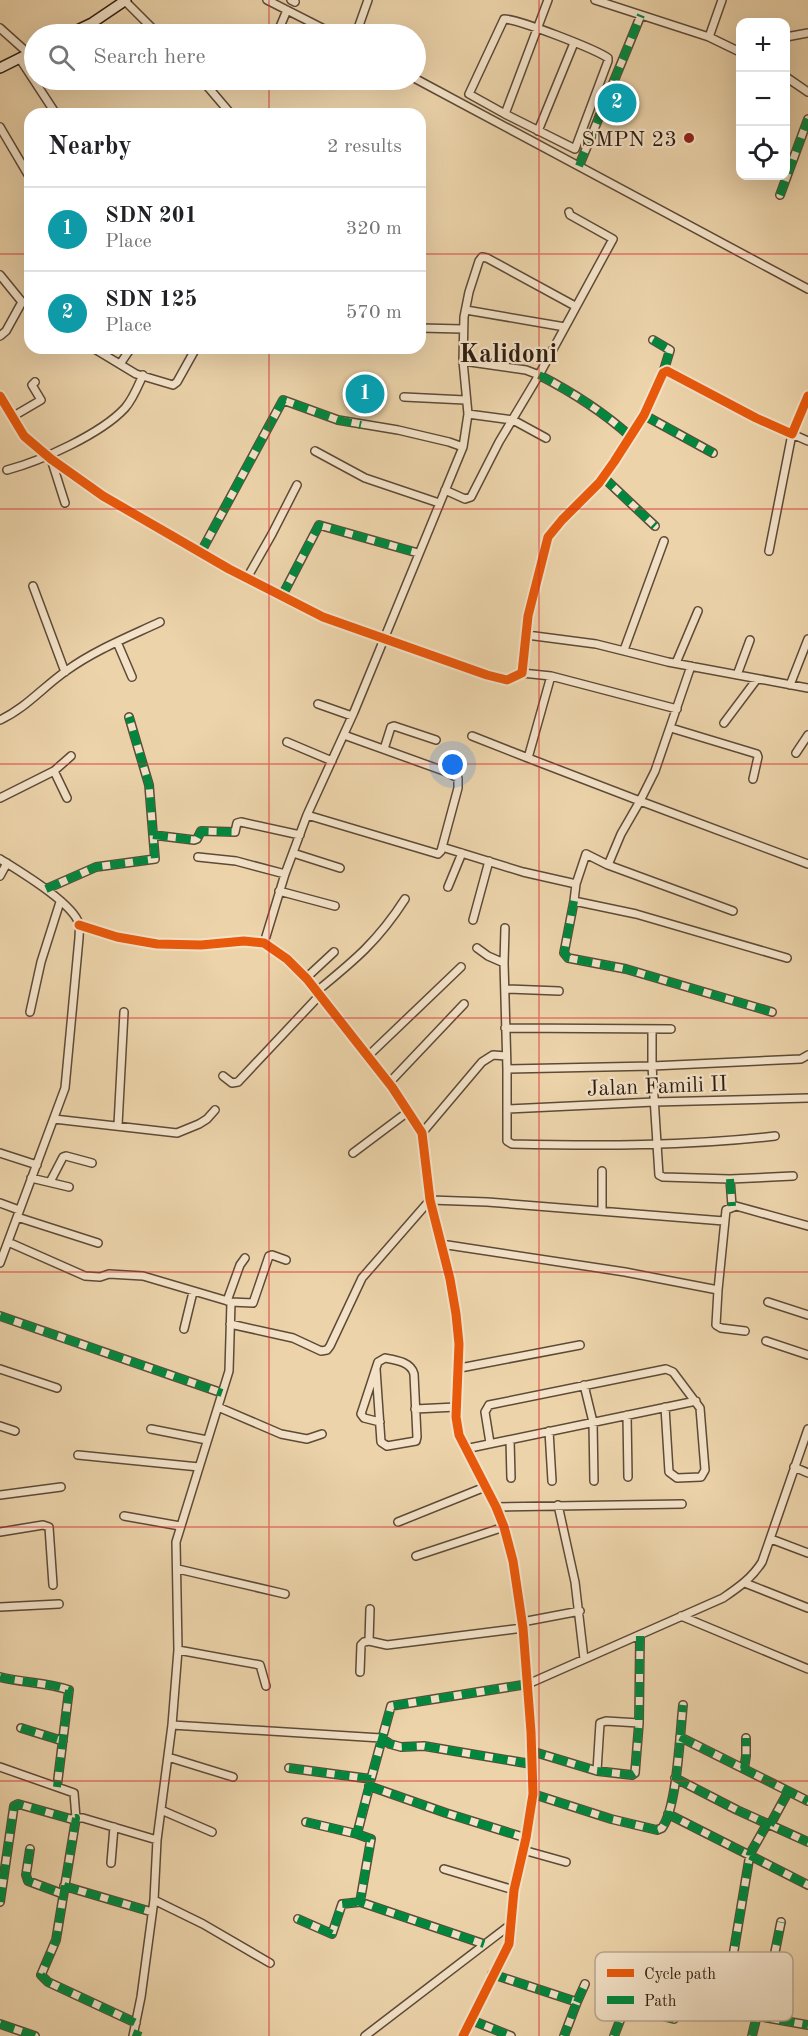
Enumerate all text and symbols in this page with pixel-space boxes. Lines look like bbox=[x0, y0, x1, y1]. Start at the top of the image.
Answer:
map controls bbox=[736, 18, 790, 180]
button: + bbox=[736, 18, 790, 72]
search box bbox=[24, 24, 426, 90]
icon: search bbox=[45, 41, 78, 74]
text: Search here bbox=[93, 46, 206, 68]
button: − bbox=[736, 72, 790, 126]
pin: 2 bbox=[598, 80, 636, 126]
button: locate bbox=[736, 126, 790, 180]
place label: SMPN 23 bbox=[581, 129, 677, 151]
marker: SMPN 23 bbox=[682, 131, 696, 145]
text: Nearby bbox=[48, 134, 132, 160]
text: 2 results bbox=[327, 137, 402, 157]
text: SDN 201 bbox=[105, 205, 197, 227]
text: 1 bbox=[62, 219, 73, 239]
text: 320 m bbox=[346, 219, 402, 239]
text: Place bbox=[105, 232, 152, 252]
text: SDN 125 bbox=[105, 289, 197, 311]
text: 2 bbox=[62, 303, 73, 323]
text: 570 m bbox=[346, 303, 402, 323]
text: Place bbox=[105, 316, 152, 336]
district label: Kalidoni bbox=[459, 342, 557, 368]
pin: 1 bbox=[346, 372, 385, 416]
your location bbox=[438, 750, 467, 779]
street label: Jalan Famili II bbox=[586, 1074, 728, 1100]
legend bbox=[595, 1952, 793, 2021]
text: Cycle path bbox=[644, 1967, 716, 1983]
text: Path bbox=[644, 1994, 677, 2010]

